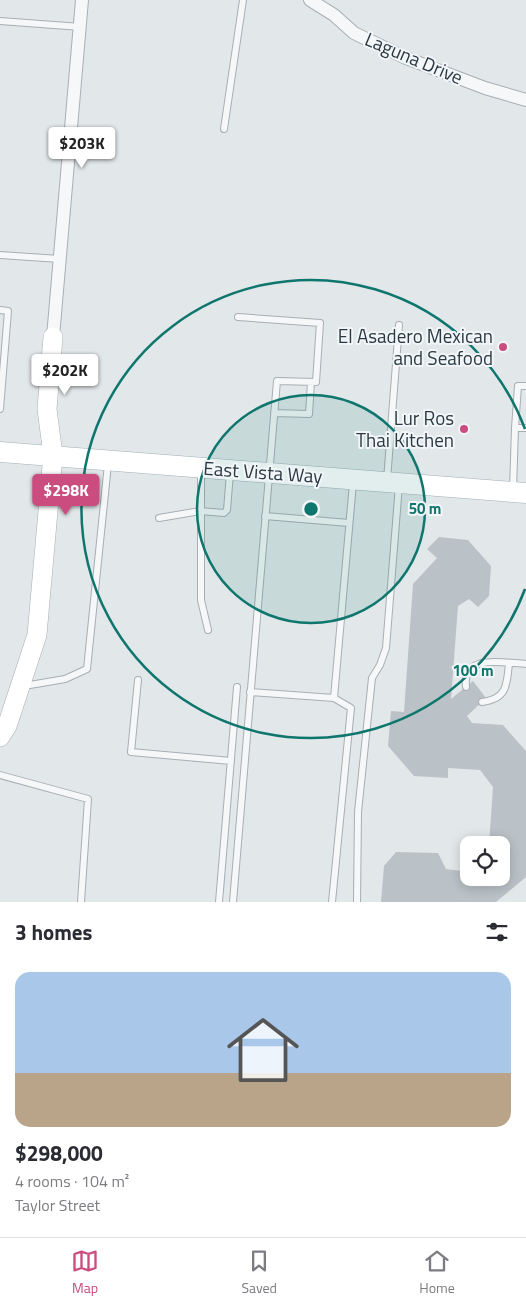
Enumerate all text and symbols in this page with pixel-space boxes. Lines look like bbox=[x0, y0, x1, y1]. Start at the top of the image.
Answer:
street label: Laguna Drive bbox=[361, 24, 468, 91]
pin: $203K bbox=[47, 126, 117, 169]
text: $203K bbox=[59, 131, 105, 155]
place label: El Asadero Mexican and Seafood bbox=[338, 321, 493, 372]
marker: El Asadero Mexican and Seafood bbox=[497, 341, 509, 353]
pin: $202K bbox=[30, 354, 100, 396]
text: $202K bbox=[42, 358, 88, 382]
place label: Lur Ros Thai Kitchen bbox=[356, 403, 454, 454]
marker: Lur Ros Thai Kitchen bbox=[458, 423, 470, 435]
street label: East Vista Way bbox=[203, 453, 324, 490]
pin: $298K bbox=[31, 474, 101, 516]
text: $298K bbox=[43, 478, 89, 502]
text: 50 m bbox=[409, 497, 441, 520]
centre of rings bbox=[302, 500, 320, 518]
text: 100 m bbox=[452, 659, 494, 682]
map controls bbox=[460, 836, 510, 886]
button: locate bbox=[460, 836, 510, 886]
text: 3 homes bbox=[15, 916, 92, 948]
icon: filters bbox=[483, 918, 511, 946]
icon: home bbox=[218, 1005, 308, 1095]
text: $298,000 bbox=[15, 1137, 103, 1169]
text: 4 rooms · 104 m² bbox=[15, 1169, 129, 1193]
text: Taylor Street bbox=[15, 1193, 100, 1217]
tab: Map bbox=[71, 1247, 99, 1298]
tab: Saved bbox=[241, 1247, 277, 1298]
tab: Home bbox=[419, 1247, 455, 1298]

